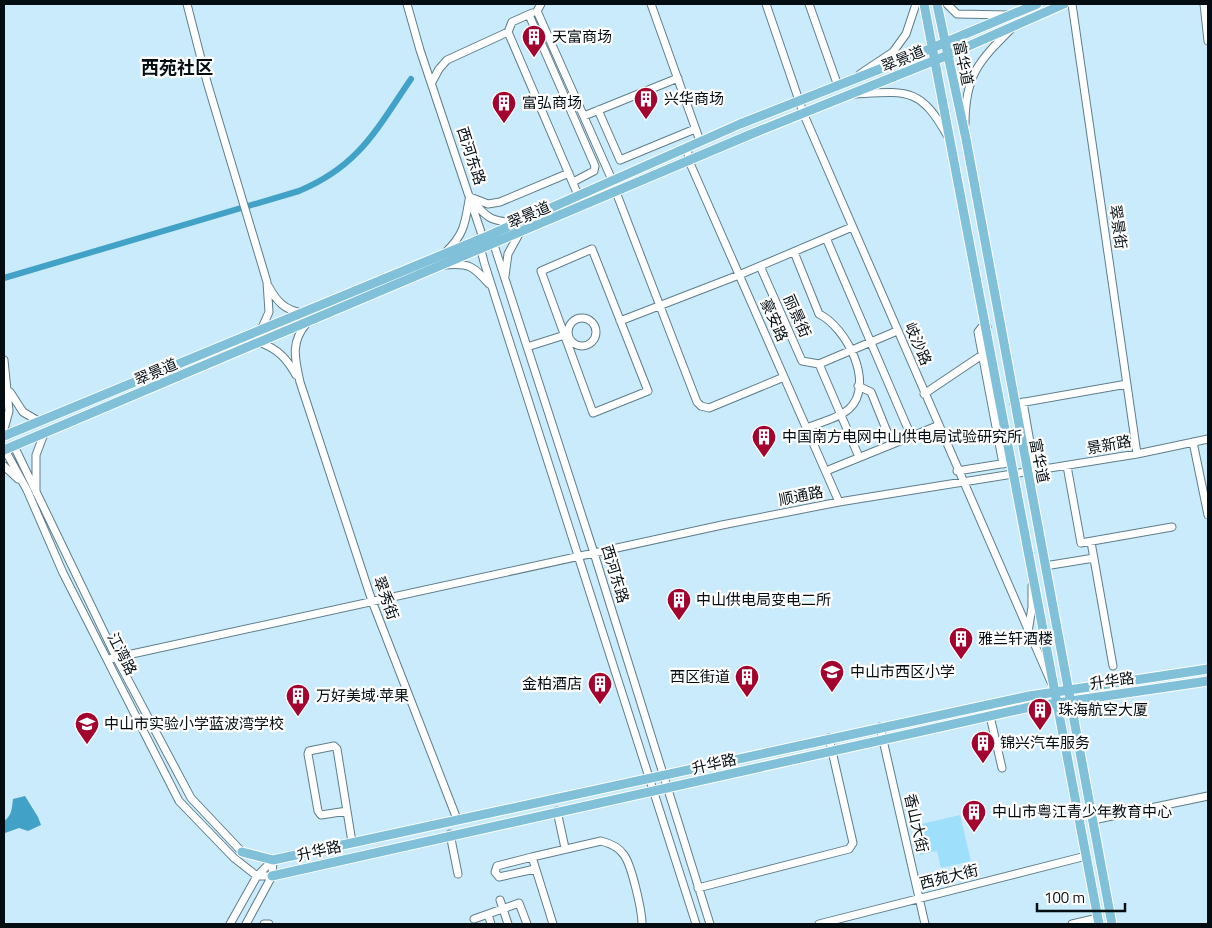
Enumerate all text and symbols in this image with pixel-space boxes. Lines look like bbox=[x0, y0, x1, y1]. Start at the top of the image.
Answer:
building icon: 天富商场 bbox=[521, 24, 547, 58]
place label: 天富商场 bbox=[552, 25, 612, 48]
street label: 富华道 bbox=[948, 38, 979, 87]
street label: 翠景道 bbox=[878, 39, 928, 78]
district label: 西苑社区 bbox=[141, 54, 213, 81]
building icon: 兴华商场 bbox=[633, 86, 659, 120]
place label: 兴华商场 bbox=[664, 87, 724, 110]
building icon: 富弘商场 bbox=[491, 90, 517, 124]
place label: 富弘商场 bbox=[522, 91, 582, 114]
street label: 西河东路 bbox=[451, 124, 492, 188]
street label: 翠景道 bbox=[504, 195, 554, 234]
street label: 翠景街 bbox=[1104, 203, 1133, 251]
street label: 丽景街 bbox=[778, 291, 817, 341]
street label: 豪安路 bbox=[755, 295, 794, 345]
street label: 岐沙路 bbox=[899, 319, 938, 369]
street label: 翠景道 bbox=[131, 352, 181, 391]
building icon: 中国南方电网中山供电局试验研究所 bbox=[751, 424, 777, 458]
place label: 中国南方电网中山供电局试验研究所 bbox=[782, 425, 1022, 448]
street label: 景新路 bbox=[1085, 429, 1133, 460]
street label: 富华道 bbox=[1024, 437, 1055, 485]
street label: 顺通路 bbox=[777, 480, 825, 511]
street label: 西河东路 bbox=[596, 542, 635, 606]
street label: 翠秀街 bbox=[368, 573, 405, 623]
building icon: 中山供电局变电二所 bbox=[666, 587, 692, 621]
place label: 中山供电局变电二所 bbox=[696, 588, 831, 611]
building icon: 雅兰轩酒楼 bbox=[948, 626, 974, 660]
place label: 雅兰轩酒楼 bbox=[978, 627, 1053, 650]
street label: 江湾路 bbox=[102, 628, 143, 679]
school or university icon: 中山市西区小学 bbox=[819, 659, 845, 693]
place label: 中山市西区小学 bbox=[850, 660, 955, 683]
building icon: 西区街道 bbox=[734, 664, 760, 698]
place label: 西区街道 bbox=[670, 665, 730, 688]
street label: 升华路 bbox=[1088, 666, 1136, 695]
building icon: 金柏酒店 bbox=[587, 671, 613, 705]
place label: 金柏酒店 bbox=[522, 672, 582, 695]
building icon: 万好美域·苹果 bbox=[285, 683, 311, 717]
place label: 万好美域·苹果 bbox=[316, 684, 409, 707]
building icon: 珠海航空大厦 bbox=[1027, 697, 1053, 731]
place label: 珠海航空大厦 bbox=[1058, 698, 1148, 721]
school or university icon: 中山市实验小学蓝波湾学校 bbox=[74, 711, 100, 745]
place label: 中山市实验小学蓝波湾学校 bbox=[104, 712, 284, 735]
building icon: 锦兴汽车服务 bbox=[970, 730, 996, 764]
place label: 锦兴汽车服务 bbox=[1000, 731, 1090, 754]
street label: 升华路 bbox=[689, 747, 738, 780]
street label: 香山大街 bbox=[899, 791, 934, 855]
building icon: 中山市粤江青少年教育中心 bbox=[961, 799, 987, 833]
place label: 中山市粤江青少年教育中心 bbox=[992, 800, 1172, 823]
street label: 升华路 bbox=[294, 834, 343, 867]
street label: 西苑大街 bbox=[917, 858, 981, 895]
scale bar bbox=[1037, 880, 1124, 912]
text: 100 m bbox=[1044, 886, 1085, 909]

